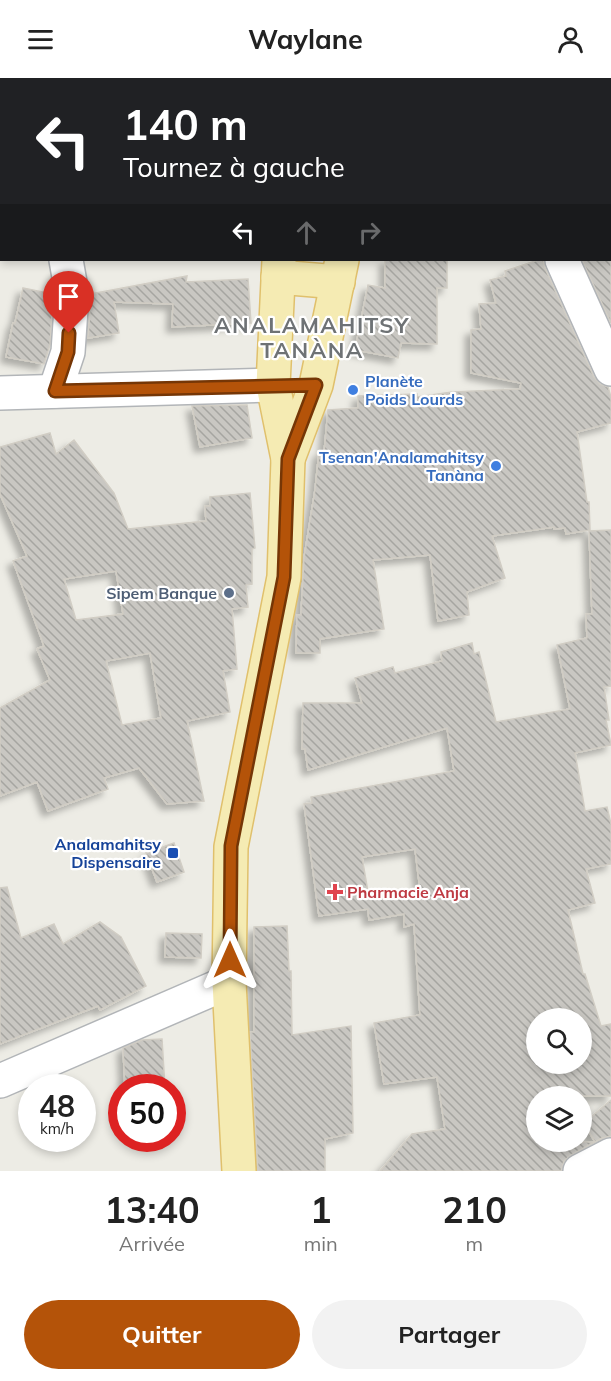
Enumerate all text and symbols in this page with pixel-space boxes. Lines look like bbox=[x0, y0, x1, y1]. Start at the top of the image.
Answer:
text: Waylane bbox=[248, 22, 363, 56]
icon: menu bbox=[24, 23, 57, 56]
icon: person bbox=[554, 23, 587, 56]
text: 140 m bbox=[123, 98, 248, 151]
icon: left bbox=[24, 102, 102, 180]
text: Tournez à gauche bbox=[123, 150, 345, 184]
icon: left bbox=[227, 216, 260, 249]
icon: ahead bbox=[290, 216, 323, 249]
icon: right bbox=[353, 216, 386, 249]
pin bbox=[43, 271, 94, 333]
icon: arrive bbox=[52, 280, 85, 313]
district label: ANALAMAHITSY TANÀNA bbox=[214, 311, 410, 364]
place label: Planète Poids Lourds bbox=[365, 371, 463, 409]
marker: Planète Poids Lourds bbox=[346, 383, 360, 397]
place label: Tsenan'Analamahitsy Tanàna bbox=[319, 447, 484, 485]
marker: Tsenan'Analamahitsy Tanàna bbox=[489, 459, 503, 473]
place label: Sipem Banque bbox=[106, 583, 217, 603]
marker: Sipem Banque bbox=[222, 586, 236, 600]
place label: Analamahitsy Dispensaire bbox=[55, 834, 161, 872]
marker: Analamahitsy Dispensaire bbox=[166, 846, 180, 860]
place label: Pharmacie Anja bbox=[347, 882, 469, 902]
marker: Pharmacie Anja bbox=[328, 885, 342, 899]
position arrow bbox=[198, 928, 262, 992]
map controls bbox=[526, 1008, 592, 1152]
button: search bbox=[526, 1008, 592, 1074]
speed limit sign: 50 bbox=[108, 1074, 186, 1152]
button: layers bbox=[526, 1086, 592, 1152]
text: 48 bbox=[39, 1087, 75, 1125]
text: km/h bbox=[40, 1119, 74, 1138]
text: 13:40 bbox=[104, 1187, 200, 1232]
text: 1 bbox=[310, 1187, 332, 1232]
text: 210 bbox=[442, 1187, 507, 1232]
text: Arrivée bbox=[119, 1231, 185, 1256]
text: min bbox=[304, 1231, 338, 1256]
text: m bbox=[466, 1231, 483, 1256]
button: Quitter bbox=[24, 1300, 300, 1369]
button: Partager bbox=[312, 1300, 587, 1369]

